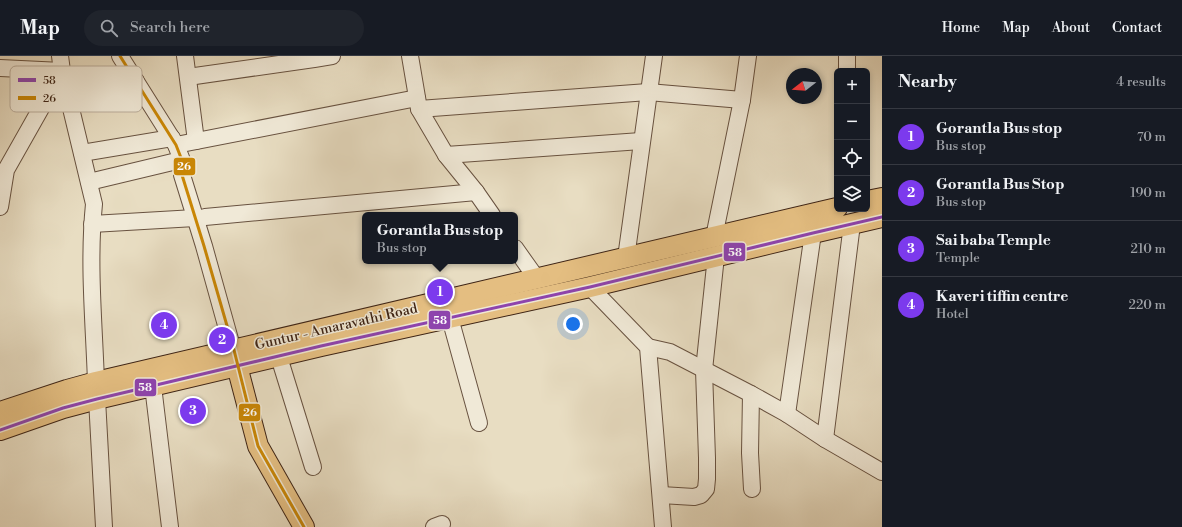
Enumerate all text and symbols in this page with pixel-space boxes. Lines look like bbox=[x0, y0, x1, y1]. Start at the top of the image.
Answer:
search box bbox=[84, 10, 364, 46]
text: Map bbox=[20, 16, 60, 40]
icon: search bbox=[98, 17, 120, 39]
text: Search here bbox=[130, 18, 210, 37]
text: Home bbox=[942, 19, 980, 37]
text: Map bbox=[1002, 19, 1030, 37]
text: About bbox=[1052, 19, 1090, 37]
text: Contact bbox=[1112, 19, 1162, 37]
legend bbox=[10, 66, 142, 112]
north arrow bbox=[786, 68, 822, 104]
map controls bbox=[834, 68, 870, 212]
button: + bbox=[834, 68, 870, 104]
text: Nearby bbox=[898, 71, 957, 93]
text: 58 bbox=[43, 74, 56, 88]
text: 4 results bbox=[1116, 74, 1166, 90]
text: 26 bbox=[43, 92, 56, 106]
button: − bbox=[834, 104, 870, 140]
text: Gorantla Bus stop bbox=[936, 119, 1062, 138]
text: 1 bbox=[908, 129, 914, 145]
text: 70 m bbox=[1137, 129, 1166, 145]
text: Bus stop bbox=[936, 138, 986, 154]
button: locate bbox=[834, 140, 870, 176]
line badge: 26 bbox=[173, 157, 196, 176]
text: 26 bbox=[177, 160, 191, 174]
text: Gorantla Bus Stop bbox=[936, 175, 1064, 194]
button: layers bbox=[834, 176, 870, 212]
text: 2 bbox=[907, 185, 915, 201]
text: 190 m bbox=[1130, 185, 1166, 201]
text: Bus stop bbox=[936, 194, 986, 210]
popup bbox=[362, 212, 518, 264]
text: Gorantla Bus stop bbox=[377, 221, 503, 240]
text: Sai baba Temple bbox=[936, 231, 1051, 250]
text: Bus stop bbox=[377, 240, 427, 256]
text: 3 bbox=[907, 241, 915, 257]
text: 210 m bbox=[1131, 241, 1166, 257]
line badge: 58 bbox=[723, 242, 746, 262]
text: 58 bbox=[728, 246, 742, 260]
text: Temple bbox=[936, 250, 980, 266]
pin: 1 bbox=[427, 277, 453, 307]
text: Kaveri tiffin centre bbox=[936, 287, 1068, 306]
text: 4 bbox=[907, 297, 915, 313]
text: 220 m bbox=[1128, 297, 1166, 313]
street label: Guntur - Amaravathi Road bbox=[253, 299, 419, 354]
text: Hotel bbox=[936, 306, 969, 322]
pin: 4 bbox=[151, 310, 177, 340]
line badge: 58 bbox=[428, 310, 451, 330]
text: 58 bbox=[433, 314, 447, 328]
your location bbox=[563, 314, 583, 334]
pin: 2 bbox=[209, 325, 235, 355]
line badge: 58 bbox=[134, 378, 157, 397]
text: 58 bbox=[138, 381, 152, 395]
pin: 3 bbox=[180, 396, 206, 426]
line badge: 26 bbox=[238, 403, 261, 422]
text: 26 bbox=[243, 406, 257, 420]

